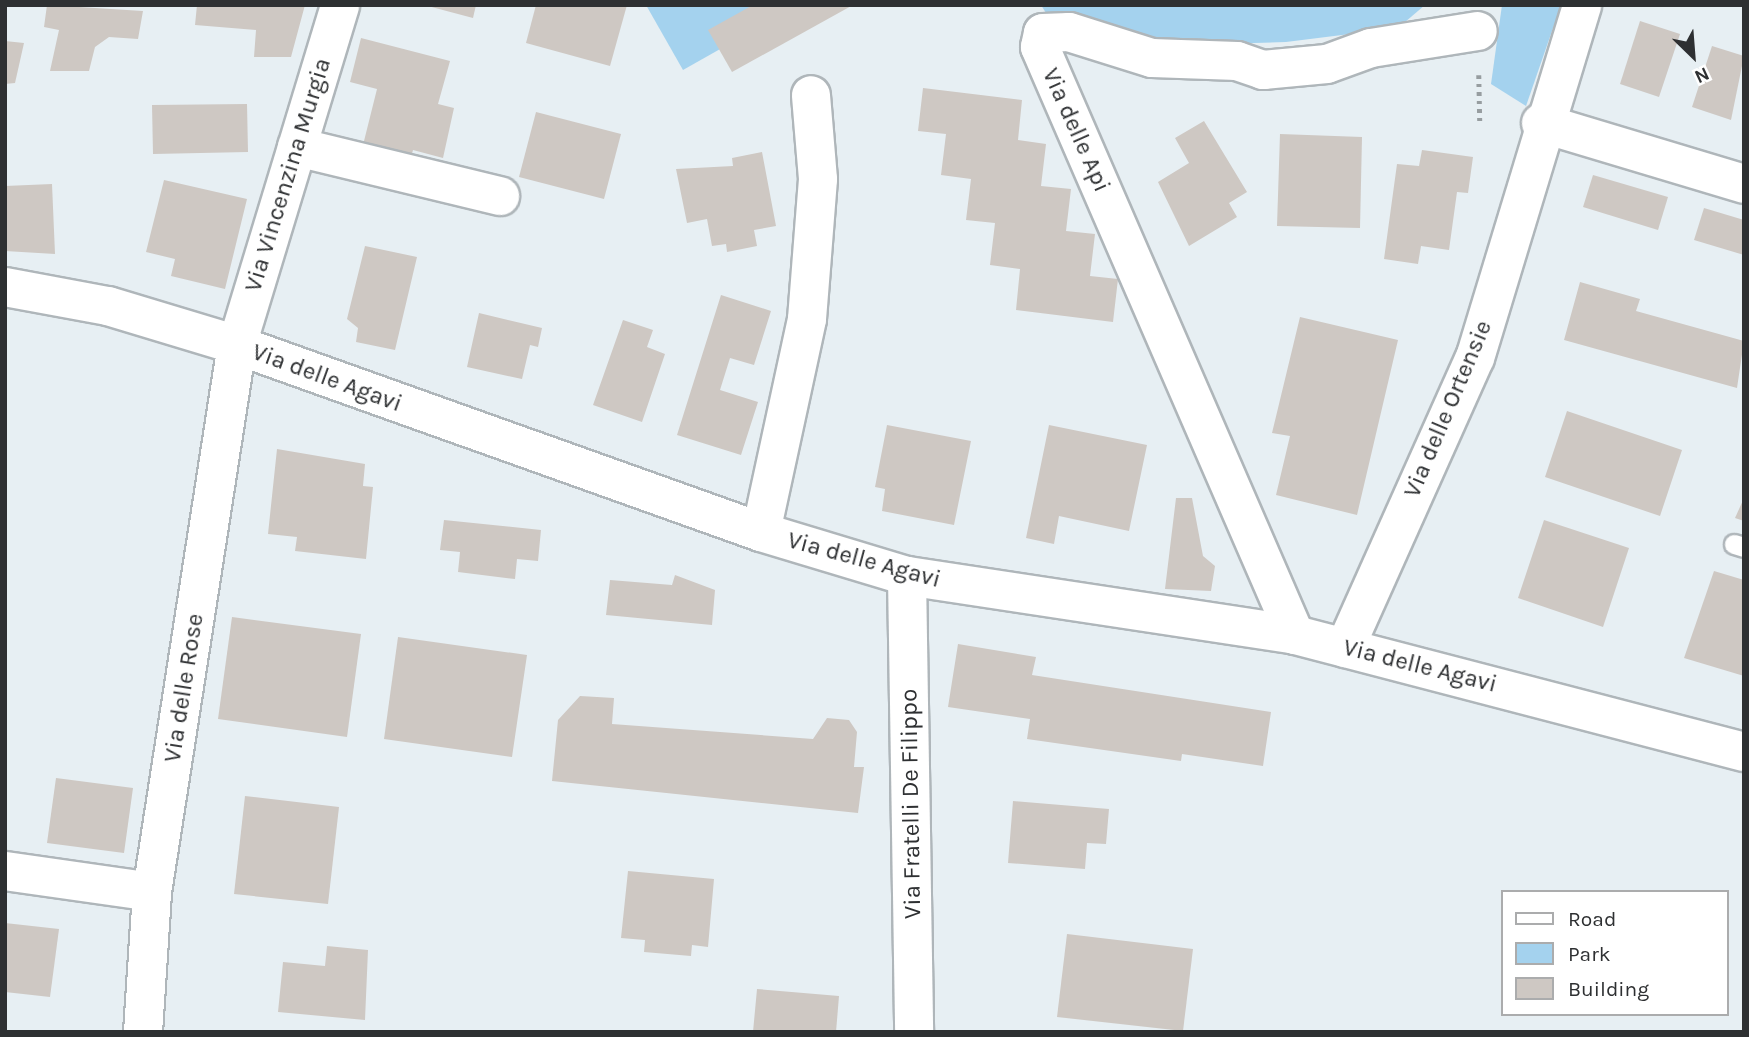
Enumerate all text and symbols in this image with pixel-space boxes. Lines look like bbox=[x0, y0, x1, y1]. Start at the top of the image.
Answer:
north arrow bbox=[1658, 21, 1728, 91]
street label: Via Vincenzina Murgia bbox=[239, 55, 337, 295]
text: N bbox=[1691, 62, 1713, 88]
street label: Via delle Api bbox=[1036, 64, 1116, 196]
street label: Via delle Ortensie bbox=[1398, 316, 1498, 502]
street label: Via delle Agavi bbox=[248, 338, 406, 418]
street label: Via delle Agavi bbox=[784, 526, 944, 594]
street label: Via delle Rose bbox=[158, 612, 210, 764]
street label: Via delle Agavi bbox=[1340, 633, 1500, 699]
street label: Via Fratelli De Filippo bbox=[895, 689, 927, 919]
legend bbox=[1500, 890, 1728, 1016]
text: Road bbox=[1568, 907, 1616, 931]
text: Park bbox=[1568, 942, 1611, 966]
text: Building bbox=[1568, 977, 1649, 1001]

